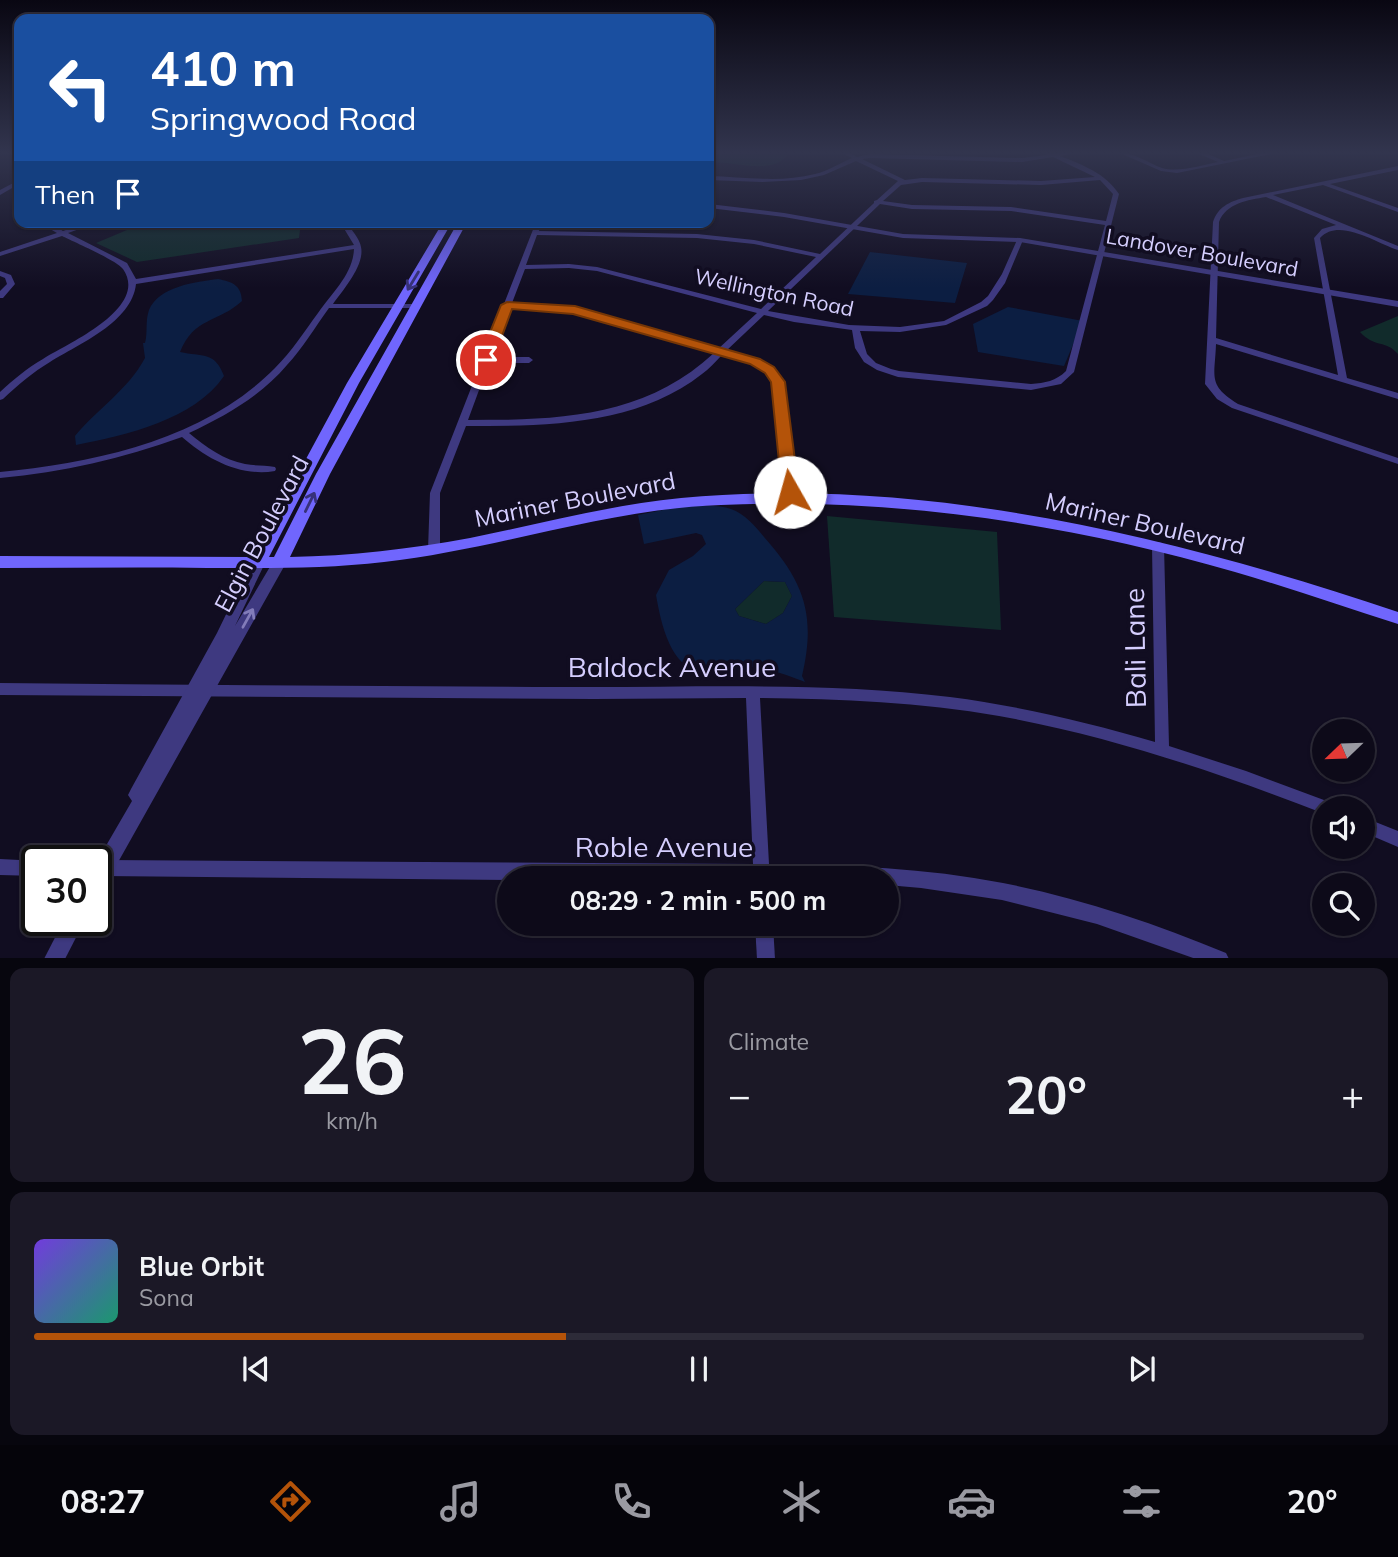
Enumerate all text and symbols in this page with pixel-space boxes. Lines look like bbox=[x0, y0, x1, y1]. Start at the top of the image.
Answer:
text: 410 m bbox=[150, 37, 296, 98]
icon: left bbox=[35, 42, 126, 133]
text: Springwood Road bbox=[150, 98, 417, 138]
icon: arrive bbox=[109, 175, 147, 213]
text: Then bbox=[35, 178, 95, 211]
street label: Landover Boulevard bbox=[1104, 222, 1300, 282]
street label: Wellington Road bbox=[692, 262, 856, 322]
one-way arrow bbox=[406, 270, 420, 290]
pin bbox=[456, 330, 516, 390]
icon: arrive bbox=[467, 341, 505, 379]
street label: Elgin Boulevard bbox=[207, 450, 315, 617]
position arrow bbox=[753, 455, 827, 529]
street label: Mariner Boulevard bbox=[472, 465, 678, 533]
street label: Mariner Boulevard bbox=[1043, 485, 1248, 561]
one-way arrow bbox=[303, 492, 317, 513]
street label: Bali Lane bbox=[1116, 588, 1153, 708]
one-way arrow bbox=[242, 608, 255, 629]
street label: Baldock Avenue bbox=[568, 649, 776, 684]
north arrow bbox=[1312, 719, 1376, 782]
map controls bbox=[1312, 719, 1375, 936]
button: sound bbox=[1312, 796, 1375, 859]
street label: Roble Avenue bbox=[575, 829, 753, 864]
speed limit sign: 30 bbox=[21, 845, 112, 936]
button: search bbox=[1312, 873, 1375, 936]
text: 08:29 · 2 min · 500 m bbox=[570, 884, 826, 917]
text: 26 bbox=[297, 1003, 407, 1117]
text: Climate bbox=[728, 1027, 809, 1056]
text: 20° bbox=[1005, 1062, 1087, 1127]
text: − bbox=[728, 1071, 751, 1119]
text: + bbox=[1341, 1071, 1364, 1119]
text: km/h bbox=[326, 1106, 378, 1135]
text: Blue Orbit bbox=[139, 1250, 264, 1283]
text: Sona bbox=[139, 1283, 194, 1312]
icon: previous bbox=[237, 1350, 275, 1388]
icon: pause bbox=[680, 1350, 718, 1388]
icon: next bbox=[1123, 1350, 1161, 1388]
icon: directions bbox=[266, 1477, 315, 1526]
icon: music bbox=[436, 1477, 485, 1526]
icon: phone bbox=[607, 1477, 656, 1526]
icon: climate bbox=[777, 1477, 826, 1526]
icon: car bbox=[947, 1477, 996, 1526]
icon: filters bbox=[1117, 1477, 1166, 1526]
text: 08:27 bbox=[61, 1481, 145, 1521]
text: 20° bbox=[1287, 1481, 1337, 1521]

